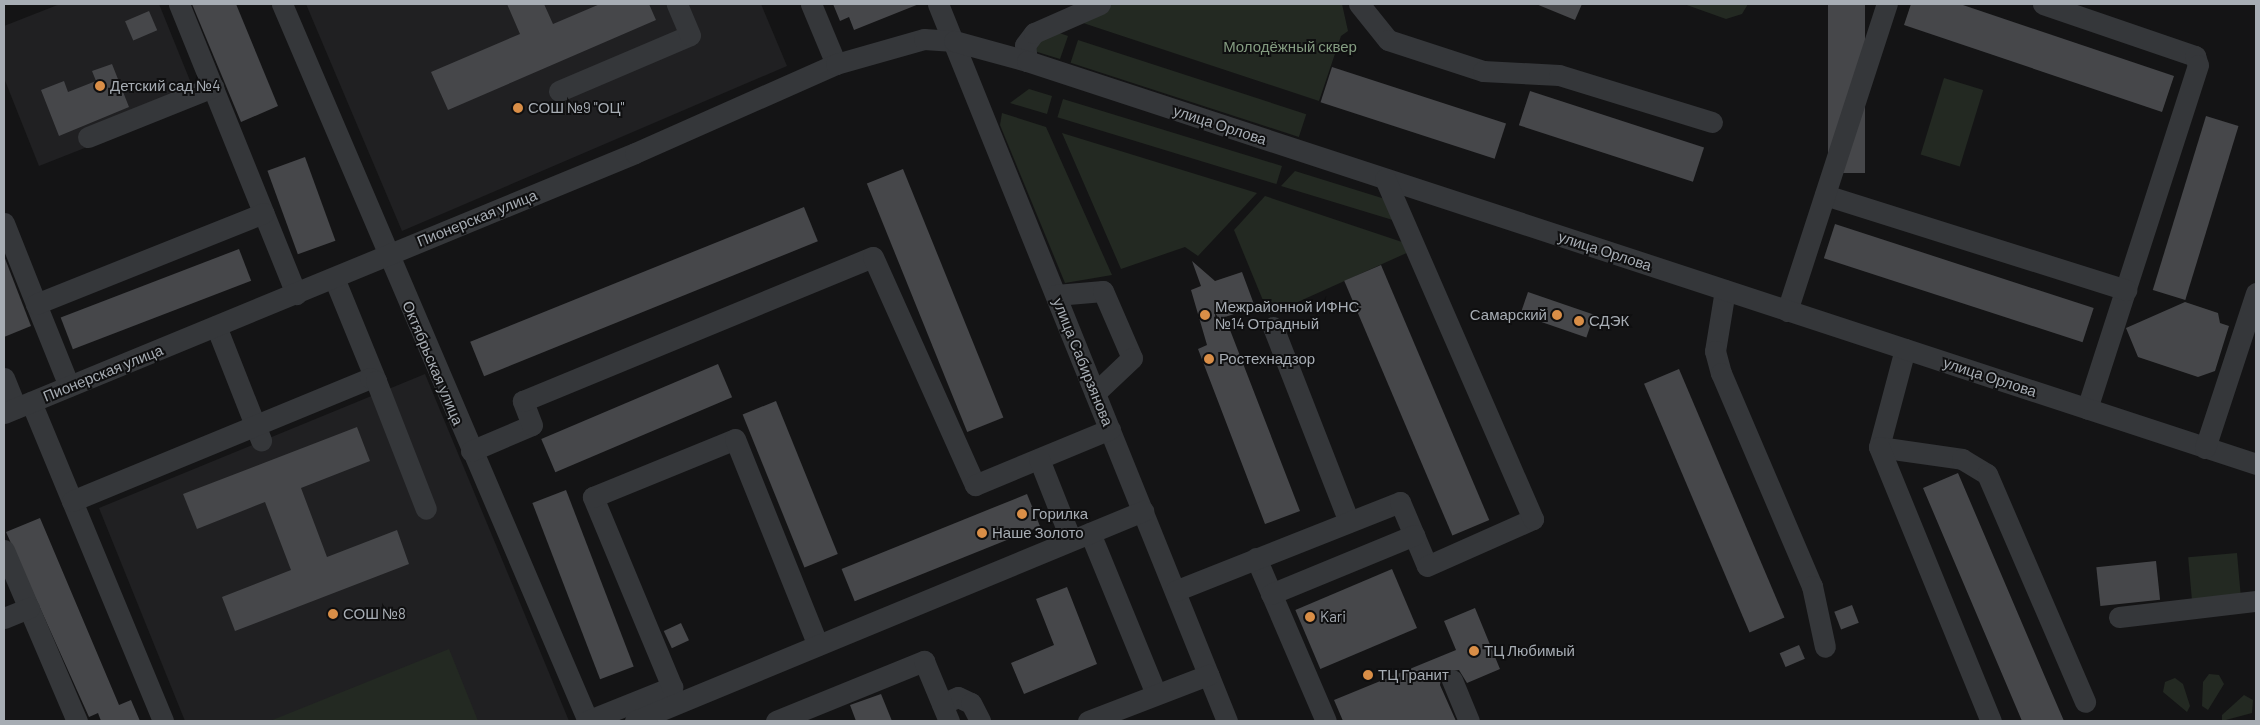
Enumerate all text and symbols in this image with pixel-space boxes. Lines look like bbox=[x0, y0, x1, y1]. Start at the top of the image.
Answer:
park label: Молодёжный сквер bbox=[1223, 38, 1357, 56]
place label: Детский сад №4 bbox=[110, 77, 220, 95]
marker: Детский сад №4 bbox=[94, 80, 106, 92]
place label: СОШ №9 "ОЦ" bbox=[528, 99, 624, 117]
street label: улица Орлова bbox=[1171, 101, 1269, 149]
marker: СОШ №9 "ОЦ" bbox=[512, 102, 524, 114]
street label: Пионерская улица bbox=[414, 186, 540, 250]
street label: улица Орлова bbox=[1556, 227, 1654, 275]
street label: улица Сабирзянова bbox=[1049, 295, 1117, 429]
place label: Межрайонной ИФНС №14 Отрадный bbox=[1215, 297, 1359, 332]
street label: Октябрьская улица bbox=[399, 298, 467, 428]
place label: Самарский bbox=[1470, 306, 1547, 324]
marker: Межрайонной ИФНС №14 Отрадный bbox=[1199, 309, 1211, 321]
marker: Самарский bbox=[1551, 309, 1563, 321]
place label: СДЭК bbox=[1589, 312, 1629, 330]
marker: СДЭК bbox=[1573, 315, 1585, 327]
street label: Пионерская улица bbox=[40, 341, 166, 405]
place label: Ростехнадзор bbox=[1219, 350, 1315, 368]
marker: Ростехнадзор bbox=[1203, 353, 1215, 365]
street label: улица Орлова bbox=[1941, 353, 2039, 401]
place label: Горилка bbox=[1032, 505, 1088, 523]
marker: Горилка bbox=[1016, 508, 1028, 520]
place label: Наше Золото bbox=[992, 524, 1084, 542]
marker: Наше Золото bbox=[976, 527, 988, 539]
place label: СОШ №8 bbox=[343, 605, 406, 623]
marker: СОШ №8 bbox=[327, 608, 339, 620]
place label: Kari bbox=[1320, 608, 1346, 626]
marker: Kari bbox=[1304, 611, 1316, 623]
place label: ТЦ Любимый bbox=[1484, 642, 1575, 660]
marker: ТЦ Любимый bbox=[1468, 645, 1480, 657]
place label: ТЦ Гранит bbox=[1378, 666, 1449, 684]
marker: ТЦ Гранит bbox=[1362, 669, 1374, 681]

